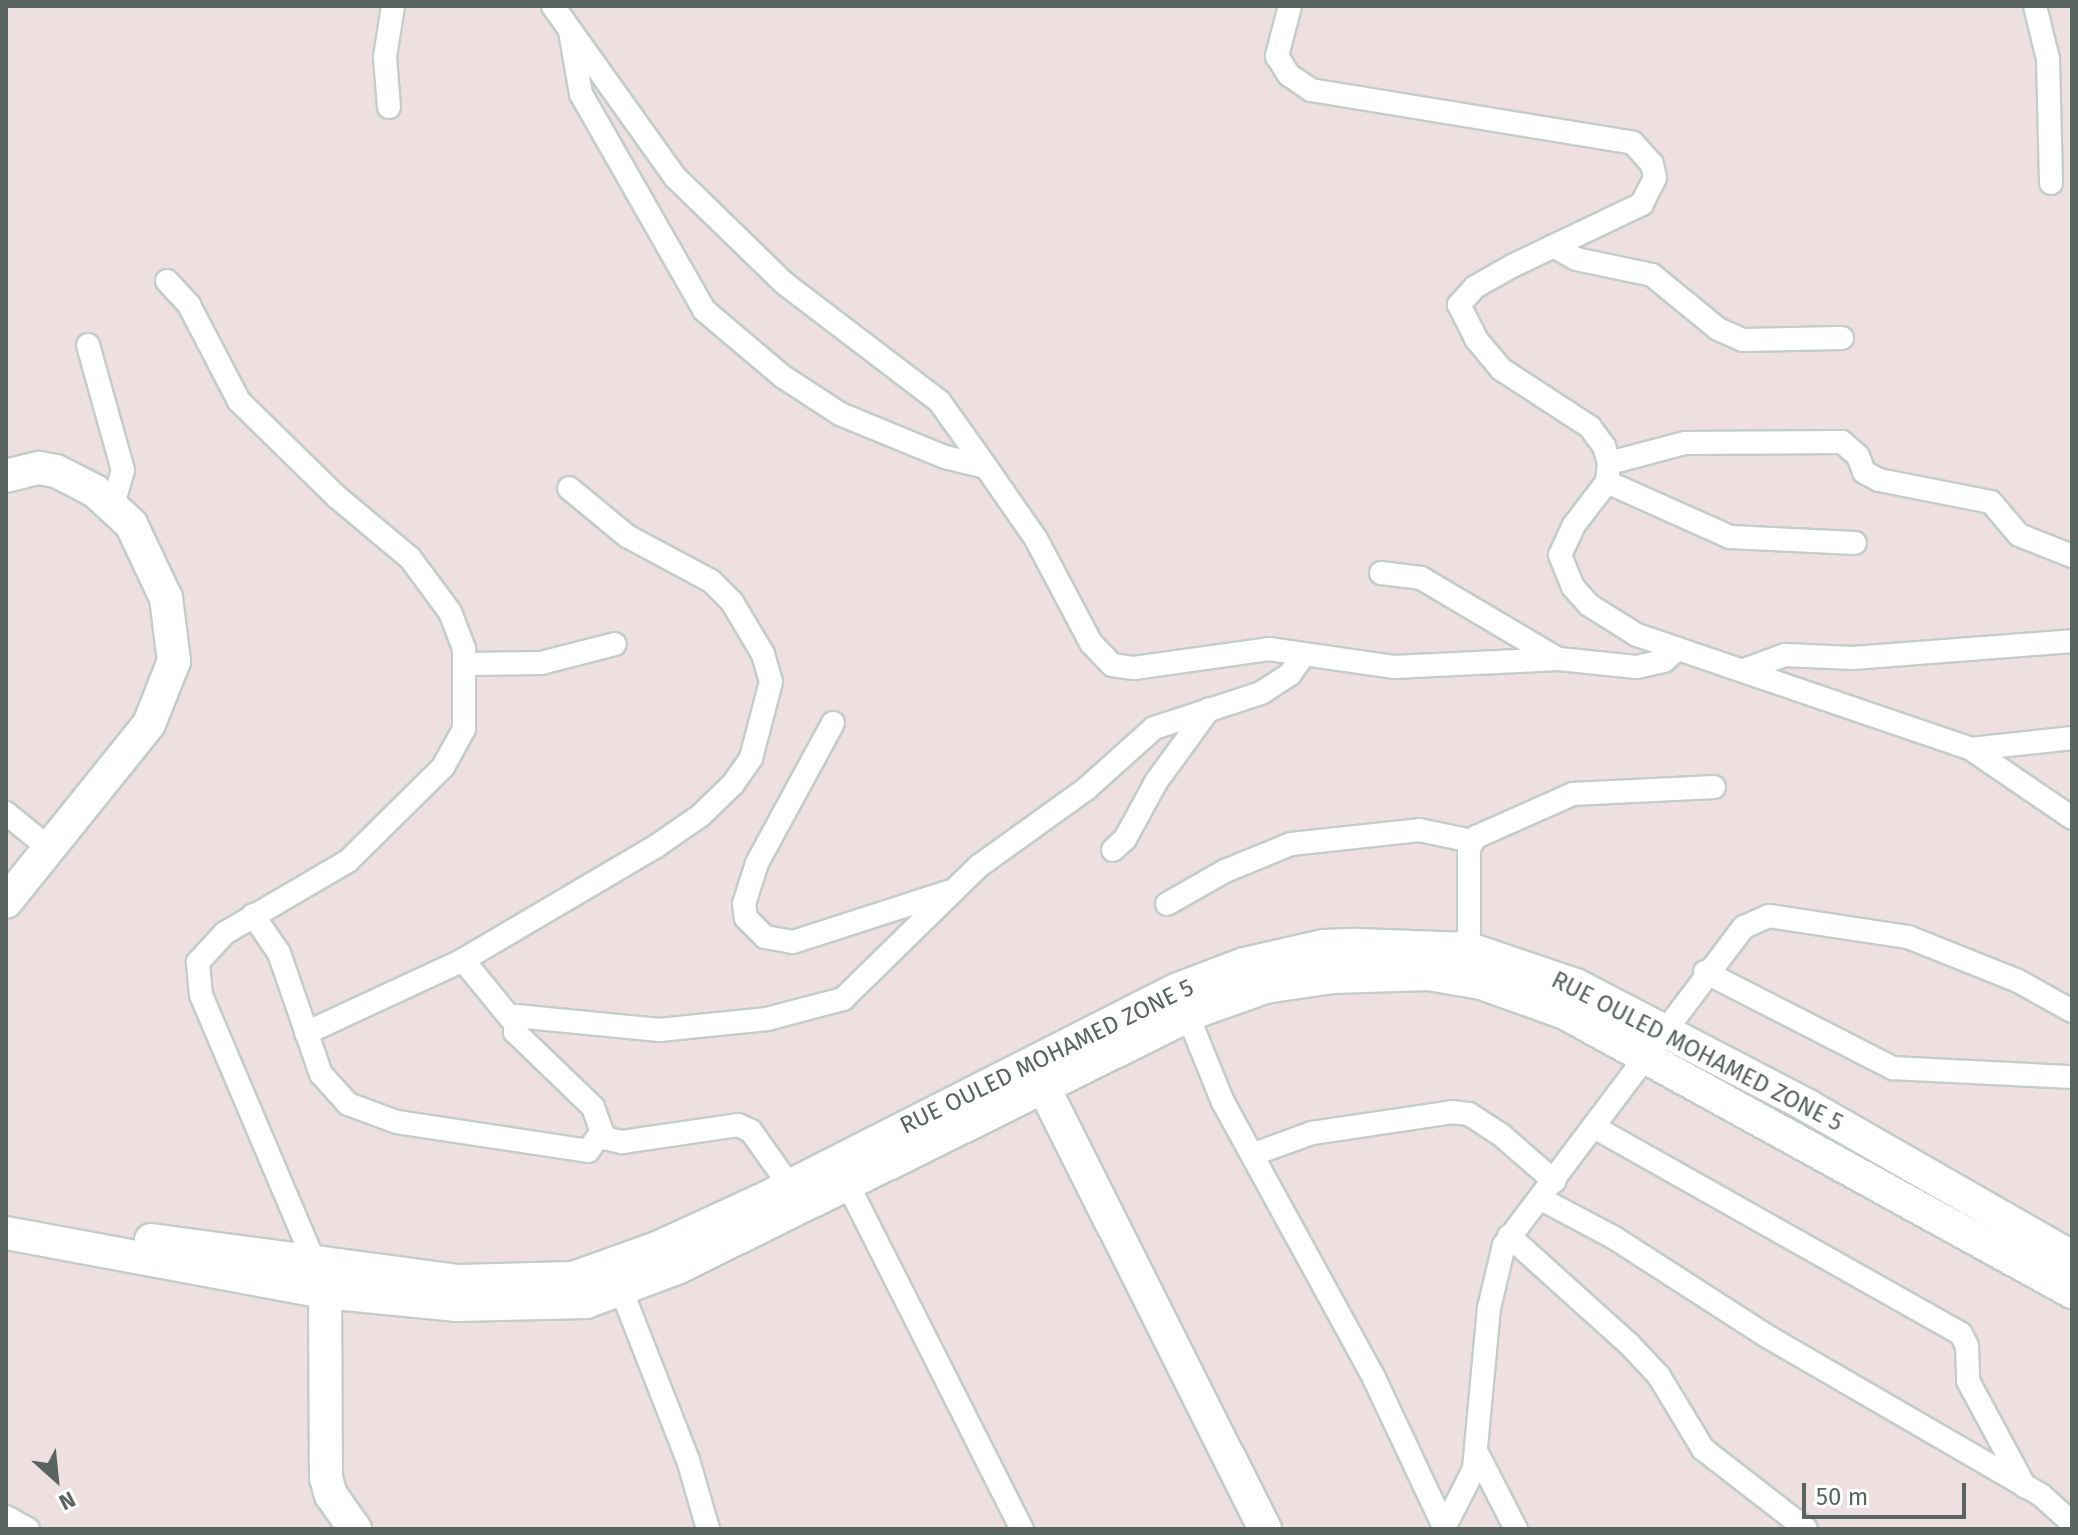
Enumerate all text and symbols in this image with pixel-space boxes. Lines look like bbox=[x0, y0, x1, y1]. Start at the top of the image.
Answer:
street label: RUE OULED MOHAMED ZONE 5 bbox=[1547, 966, 1847, 1138]
street label: RUE OULED MOHAMED ZONE 5 bbox=[895, 973, 1199, 1141]
north arrow bbox=[16, 1439, 96, 1519]
scale bar bbox=[1806, 1467, 1970, 1517]
text: 50 m bbox=[1816, 1483, 1868, 1511]
text: N bbox=[54, 1485, 80, 1516]

